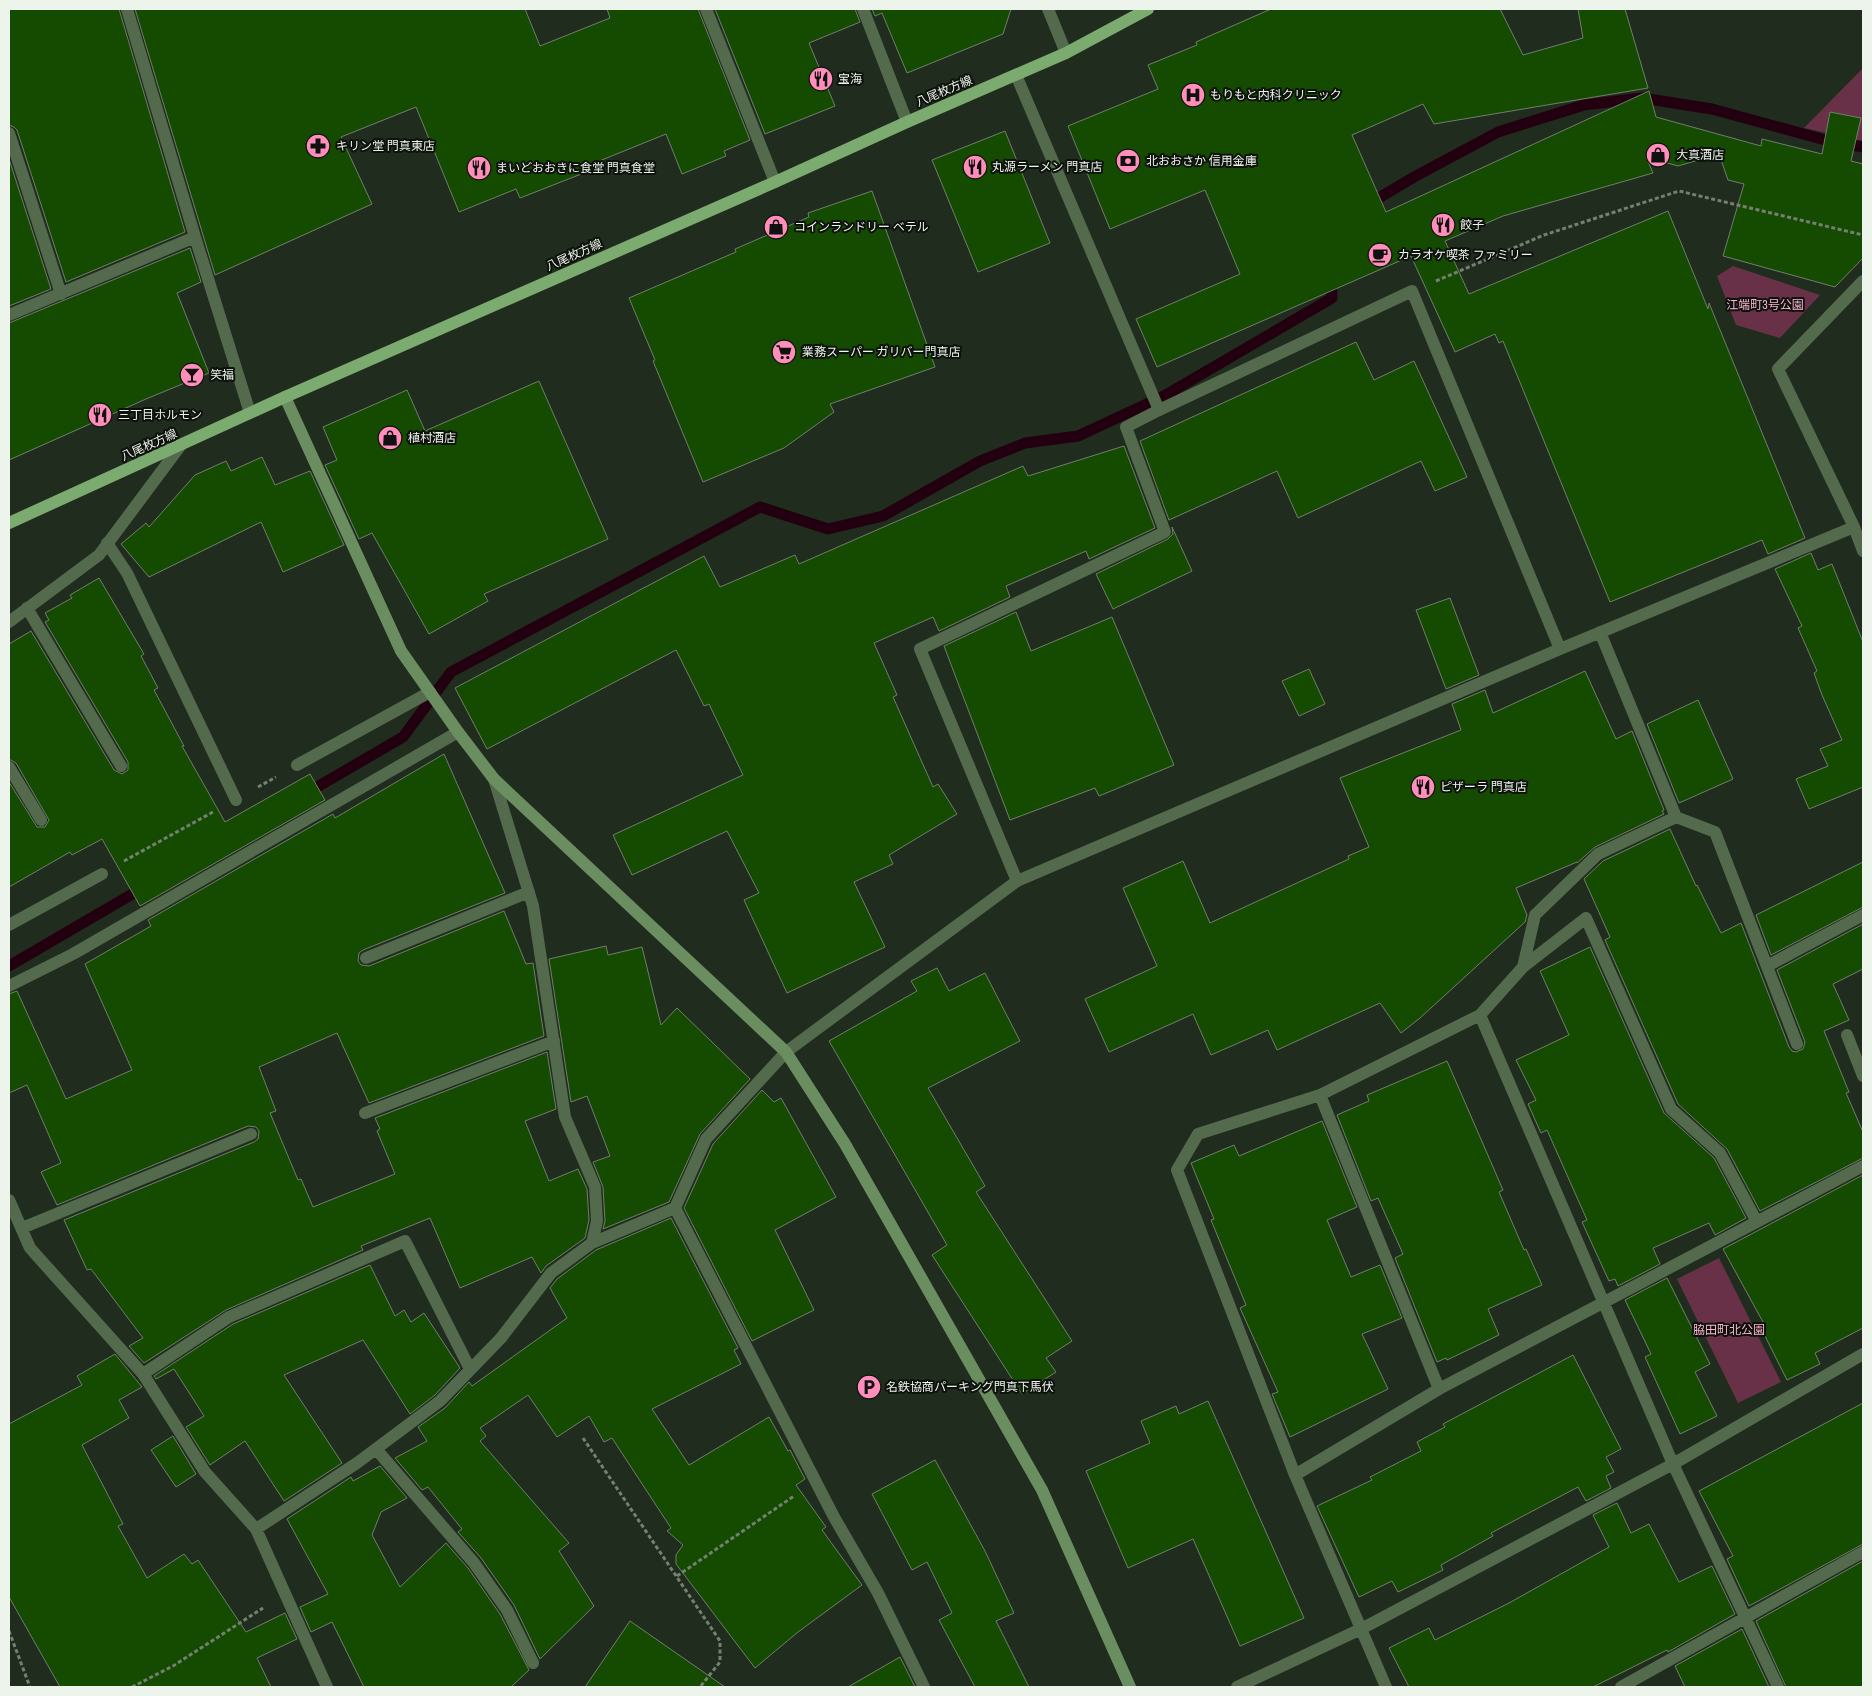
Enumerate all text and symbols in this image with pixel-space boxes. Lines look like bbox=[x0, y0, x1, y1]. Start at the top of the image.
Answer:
restaurant icon: 宝海 bbox=[808, 66, 834, 92]
place label: 宝海 bbox=[838, 71, 862, 87]
street label: 八尾枚方線 bbox=[913, 72, 975, 110]
hospital icon: もりもと内科クリニック bbox=[1180, 82, 1206, 108]
place label: もりもと内科クリニック bbox=[1210, 87, 1342, 103]
pharmacy icon: キリン堂 門真東店 bbox=[305, 133, 331, 159]
place label: キリン堂 門真東店 bbox=[336, 138, 435, 154]
shop icon: 大真酒店 bbox=[1645, 142, 1671, 168]
place label: 大真酒店 bbox=[1676, 147, 1724, 163]
bank icon: 北おおさか 信用金庫 bbox=[1115, 148, 1141, 174]
place label: 北おおさか 信用金庫 bbox=[1146, 153, 1257, 169]
restaurant icon: 丸源ラーメン 門真店 bbox=[962, 154, 988, 180]
restaurant icon: まいどおおきに食堂 門真食堂 bbox=[466, 155, 492, 181]
place label: 丸源ラーメン 門真店 bbox=[992, 159, 1102, 175]
place label: まいどおおきに食堂 門真食堂 bbox=[496, 160, 655, 176]
restaurant icon: 餃子 bbox=[1430, 212, 1456, 238]
shop icon: コインランドリー ベテル bbox=[763, 214, 789, 240]
place label: 餃子 bbox=[1460, 217, 1484, 233]
place label: コインランドリー ベテル bbox=[794, 219, 929, 235]
street label: 八尾枚方線 bbox=[543, 235, 605, 275]
cafe icon: カラオケ喫茶 ファミリー bbox=[1367, 242, 1393, 268]
place label: カラオケ喫茶 ファミリー bbox=[1398, 247, 1533, 263]
park label: 江端町3号公園 bbox=[1726, 297, 1804, 313]
supermarket icon: 業務スーパー ガリバー門真店 bbox=[771, 339, 797, 365]
place label: 業務スーパー ガリバー門真店 bbox=[802, 344, 961, 360]
bar icon: 笑福 bbox=[179, 362, 205, 388]
place label: 笑福 bbox=[210, 367, 234, 383]
restaurant icon: 三丁目ホルモン bbox=[87, 402, 113, 428]
place label: 三丁目ホルモン bbox=[118, 407, 202, 423]
street label: 八尾枚方線 bbox=[118, 425, 180, 465]
shop icon: 植村酒店 bbox=[377, 425, 403, 451]
place label: 植村酒店 bbox=[408, 430, 456, 446]
restaurant icon: ピザーラ 門真店 bbox=[1410, 774, 1436, 800]
place label: ピザーラ 門真店 bbox=[1440, 779, 1527, 795]
park label: 脇田町北公園 bbox=[1693, 1322, 1765, 1338]
parking icon: 名鉄協商パーキング門真下馬伏 bbox=[856, 1374, 882, 1400]
place label: 名鉄協商パーキング門真下馬伏 bbox=[886, 1379, 1054, 1395]

